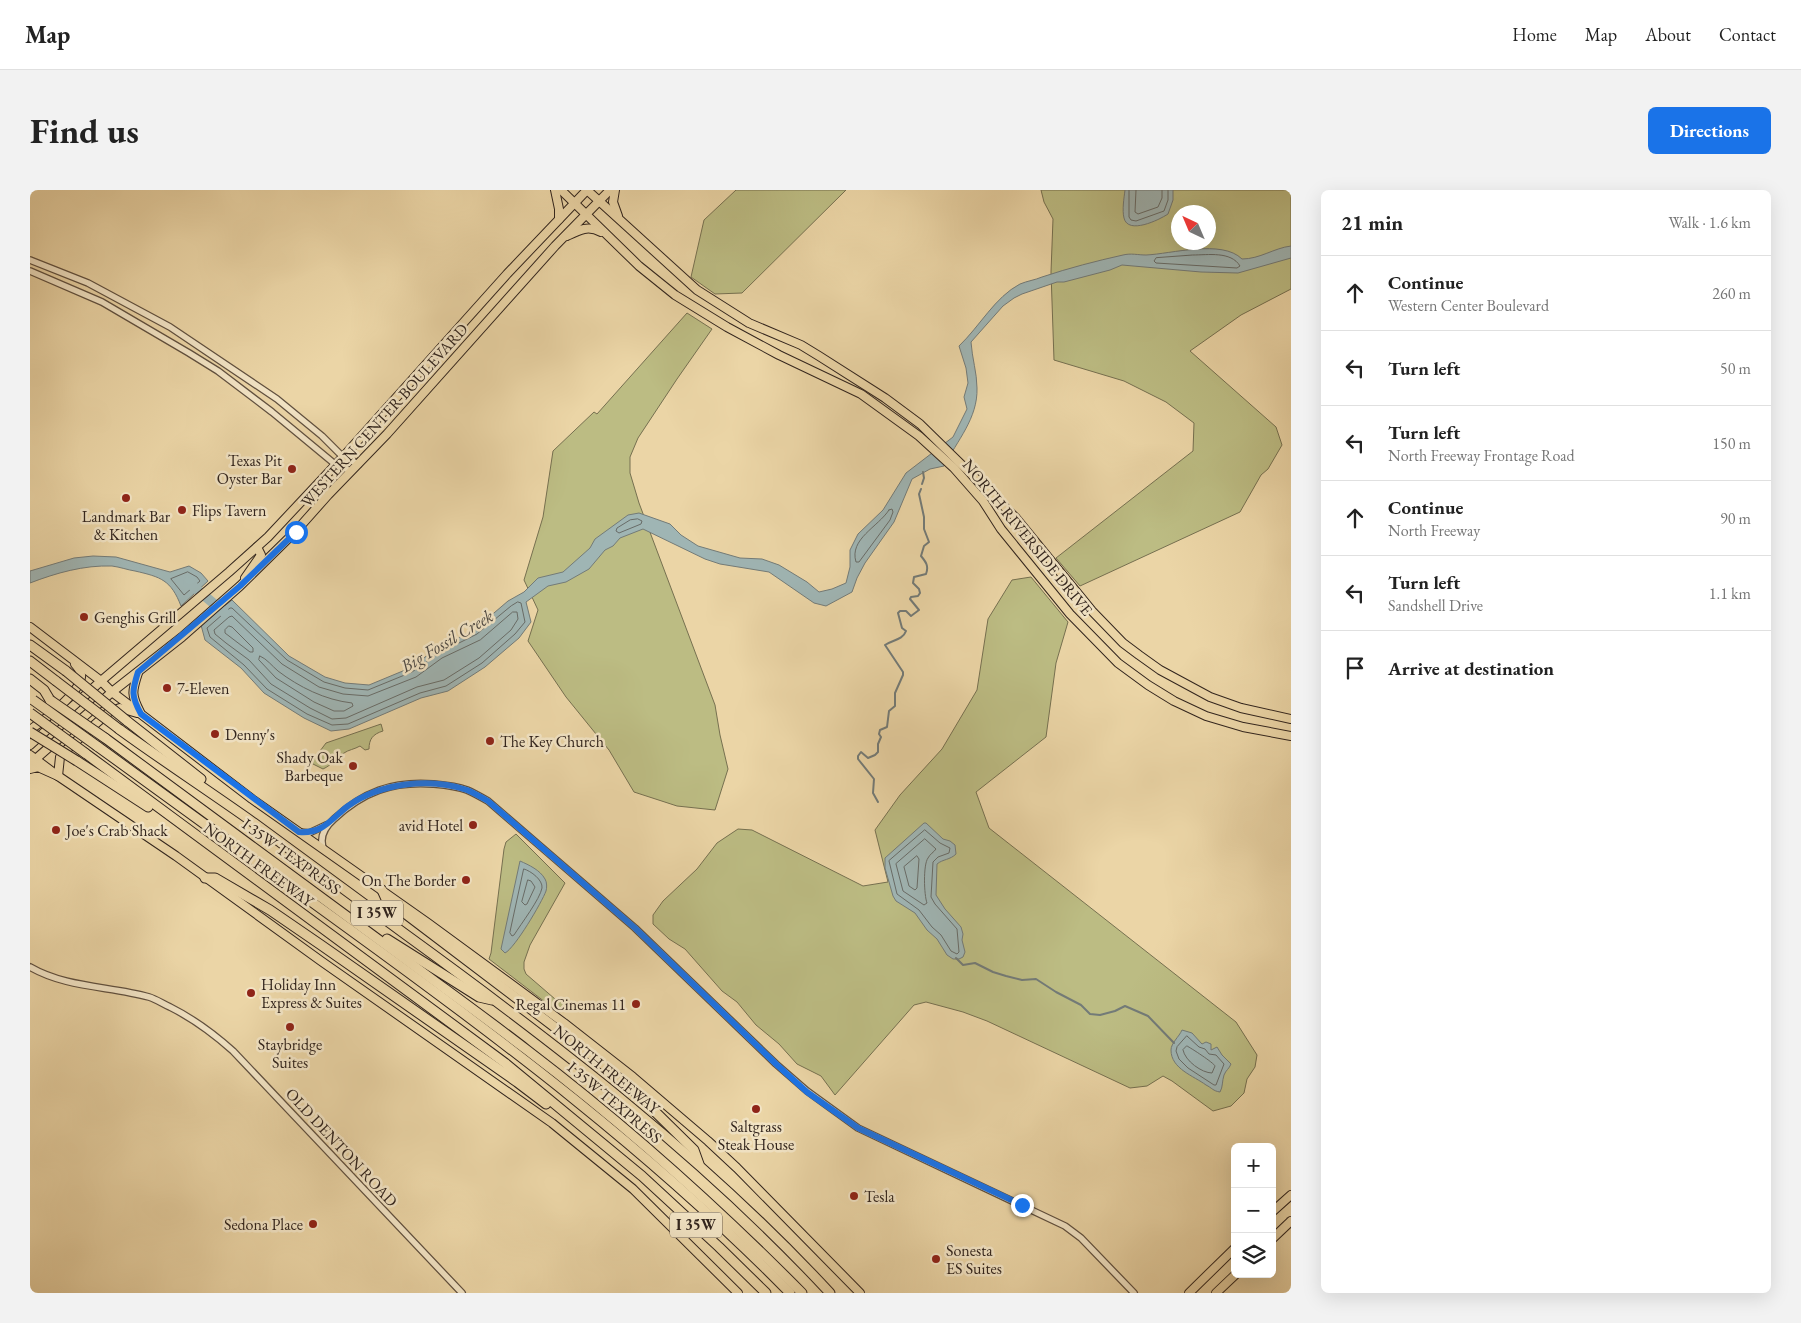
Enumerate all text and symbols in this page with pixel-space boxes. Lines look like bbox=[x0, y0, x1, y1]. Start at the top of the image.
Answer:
text: Map bbox=[25, 19, 70, 50]
text: Home bbox=[1512, 23, 1557, 46]
text: Map bbox=[1585, 23, 1617, 46]
text: About bbox=[1645, 23, 1691, 46]
text: Contact bbox=[1719, 23, 1776, 46]
button: Directions bbox=[1648, 107, 1771, 154]
text: Find us bbox=[30, 108, 139, 153]
north arrow bbox=[1171, 205, 1216, 250]
text: 21 min bbox=[1341, 209, 1403, 236]
text: Walk · 1.6 km bbox=[1668, 212, 1751, 233]
text: Continue bbox=[1388, 270, 1463, 295]
icon: ahead bbox=[1341, 279, 1369, 307]
text: 260 m bbox=[1712, 283, 1751, 304]
text: Western Center Boulevard bbox=[1388, 295, 1549, 316]
street label: WESTERN CENTER BOULEVARD bbox=[296, 319, 473, 512]
icon: left bbox=[1341, 354, 1369, 382]
text: Turn left bbox=[1388, 356, 1460, 381]
text: 50 m bbox=[1720, 358, 1751, 379]
text: Turn left bbox=[1388, 420, 1460, 445]
icon: left bbox=[1341, 429, 1369, 457]
text: 150 m bbox=[1712, 433, 1751, 454]
text: North Freeway Frontage Road bbox=[1388, 445, 1575, 466]
place label: Texas Pit Oyster Bar bbox=[217, 450, 283, 489]
street label: NORTH RIVERSIDE DRIVE bbox=[958, 455, 1097, 620]
marker: Texas Pit Oyster Bar bbox=[286, 463, 298, 475]
marker: Landmark Bar & Kitchen bbox=[120, 492, 132, 504]
text: Continue bbox=[1388, 495, 1463, 520]
place label: Flips Tavern bbox=[192, 500, 267, 521]
marker: Flips Tavern bbox=[176, 504, 188, 516]
icon: ahead bbox=[1341, 504, 1369, 532]
place label: Landmark Bar & Kitchen bbox=[82, 506, 171, 545]
text: 90 m bbox=[1720, 508, 1751, 529]
text: North Freeway bbox=[1388, 520, 1480, 541]
route start bbox=[285, 521, 308, 544]
text: Turn left bbox=[1388, 570, 1460, 595]
icon: left bbox=[1341, 579, 1369, 607]
text: 1.1 km bbox=[1709, 583, 1751, 604]
text: Sandshell Drive bbox=[1388, 595, 1483, 616]
water label: Big Fossil Creek bbox=[395, 604, 498, 679]
place label: Genghis Grill bbox=[94, 607, 177, 628]
marker: Genghis Grill bbox=[78, 611, 90, 623]
icon: arrive bbox=[1341, 654, 1369, 682]
text: Arrive at destination bbox=[1388, 656, 1554, 681]
place label: 7-Eleven bbox=[177, 678, 230, 699]
marker: 7-Eleven bbox=[161, 682, 173, 694]
place label: Denny's bbox=[225, 724, 275, 745]
marker: Denny's bbox=[209, 728, 221, 740]
place label: The Key Church bbox=[500, 731, 604, 752]
marker: The Key Church bbox=[484, 735, 496, 747]
place label: Shady Oak Barbeque bbox=[277, 747, 343, 786]
marker: Shady Oak Barbeque bbox=[347, 760, 359, 772]
street label: I 35W TEXPRESS bbox=[238, 814, 345, 899]
place label: avid Hotel bbox=[399, 815, 463, 836]
street label: NORTH FREEWAY bbox=[200, 817, 318, 912]
marker: avid Hotel bbox=[467, 819, 479, 831]
place label: Joe's Crab Shack bbox=[64, 820, 168, 841]
marker: Joe's Crab Shack bbox=[50, 824, 62, 836]
place label: On The Border bbox=[361, 870, 457, 891]
marker: On The Border bbox=[460, 874, 472, 886]
road number: I 35W bbox=[351, 900, 403, 926]
place label: Holiday Inn Express & Suites bbox=[261, 974, 362, 1013]
marker: Holiday Inn Express & Suites bbox=[245, 987, 257, 999]
place label: Regal Cinemas 11 bbox=[515, 994, 626, 1015]
marker: Regal Cinemas 11 bbox=[630, 998, 642, 1010]
street label: NORTH FREEWAY bbox=[549, 1020, 665, 1119]
marker: Staybridge Suites bbox=[284, 1021, 296, 1033]
place label: Staybridge Suites bbox=[258, 1034, 322, 1073]
street label: I 35W TEXPRESS bbox=[563, 1057, 666, 1148]
street label: OLD DENTON ROAD bbox=[281, 1083, 402, 1211]
marker: Saltgrass Steak House bbox=[750, 1103, 762, 1115]
place label: Saltgrass Steak House bbox=[718, 1116, 794, 1155]
map controls bbox=[1231, 1143, 1276, 1278]
button: + bbox=[1231, 1143, 1276, 1188]
place label: Tesla bbox=[864, 1186, 895, 1207]
button: − bbox=[1231, 1188, 1276, 1233]
marker: Tesla bbox=[848, 1190, 860, 1202]
route end bbox=[1011, 1194, 1034, 1217]
road number: I 35W bbox=[670, 1212, 722, 1238]
place label: Sedona Place bbox=[224, 1214, 303, 1235]
marker: Sedona Place bbox=[307, 1218, 319, 1230]
button: layers bbox=[1231, 1233, 1276, 1278]
place label: Sonesta ES Suites bbox=[946, 1240, 1002, 1279]
marker: Sonesta ES Suites bbox=[930, 1253, 942, 1265]

